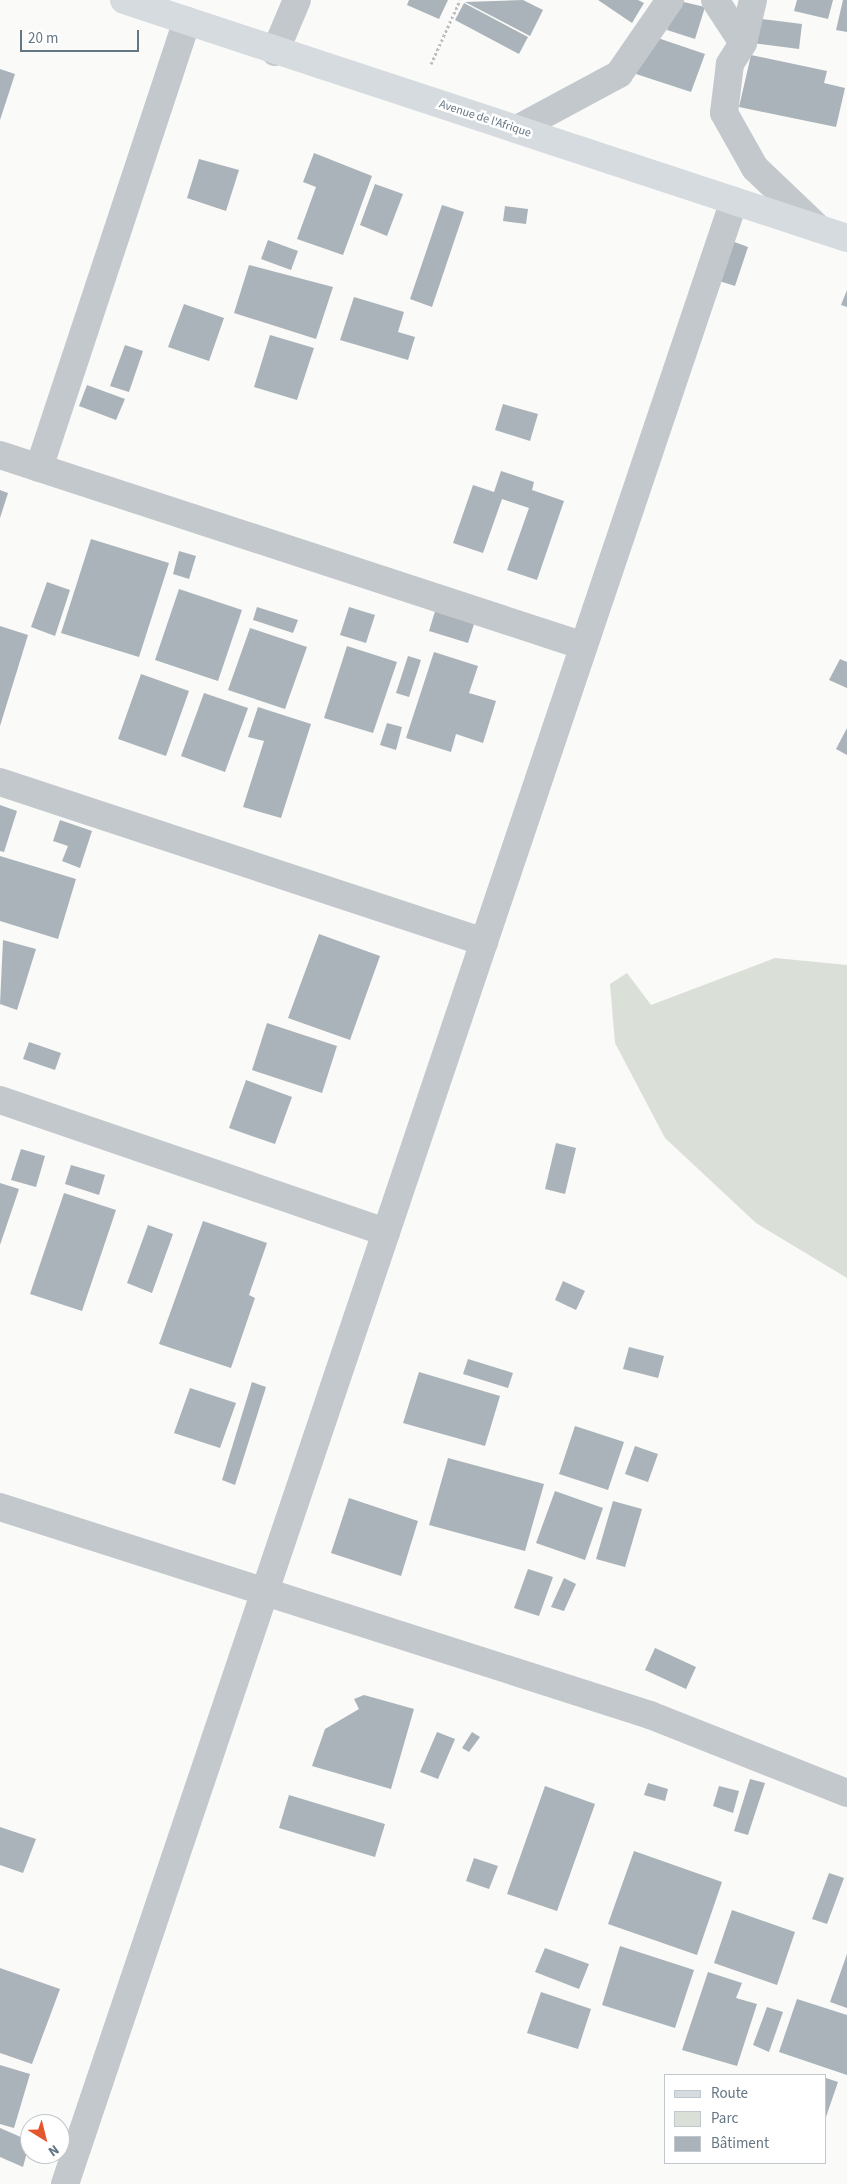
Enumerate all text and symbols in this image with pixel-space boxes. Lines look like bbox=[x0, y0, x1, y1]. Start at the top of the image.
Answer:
scale bar bbox=[22, 20, 141, 52]
text: 20 m bbox=[28, 28, 58, 49]
street label: Avenue de l'Afrique bbox=[437, 97, 533, 141]
legend bbox=[664, 2074, 827, 2164]
text: Route bbox=[711, 2083, 748, 2104]
text: Parc bbox=[711, 2108, 738, 2129]
north arrow bbox=[20, 2114, 70, 2164]
text: Bâtiment bbox=[711, 2133, 769, 2154]
text: N bbox=[44, 2139, 63, 2161]

